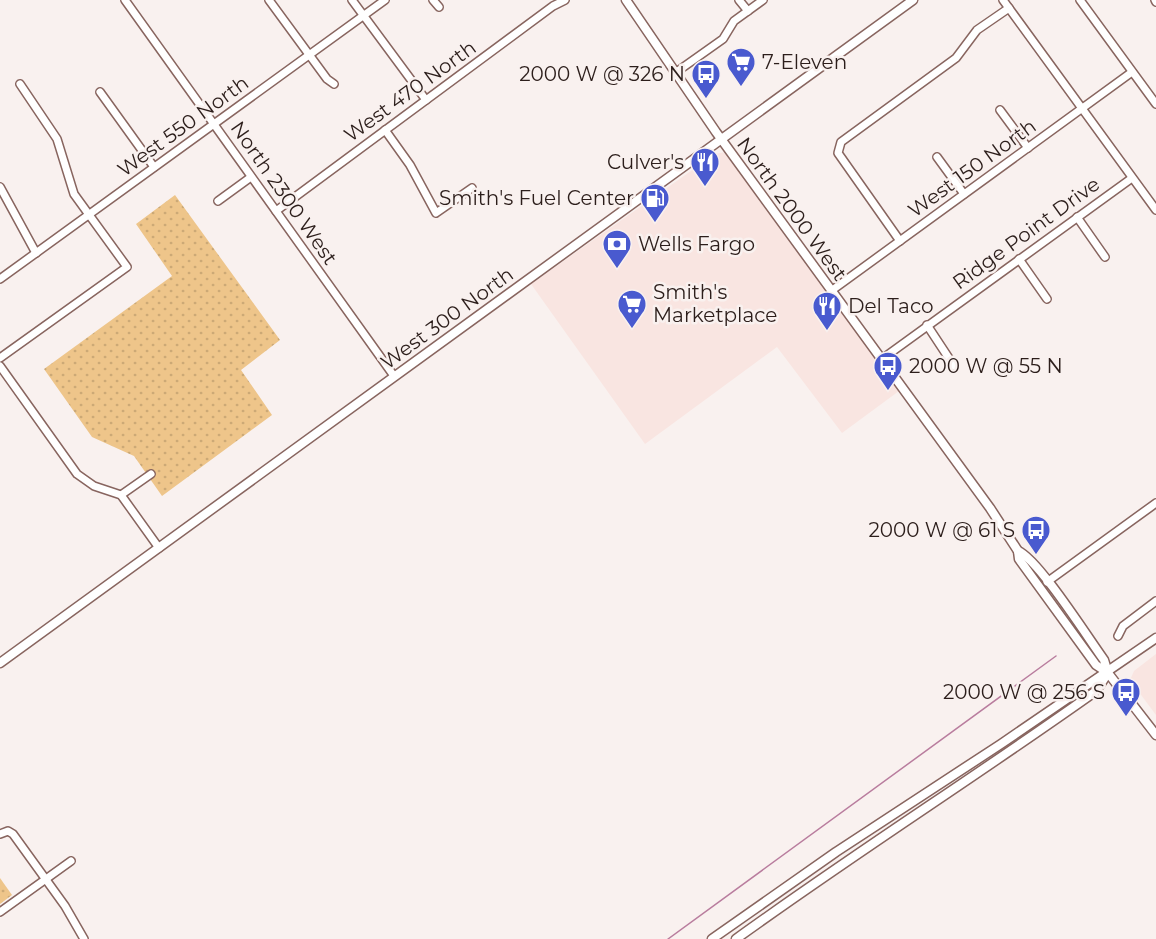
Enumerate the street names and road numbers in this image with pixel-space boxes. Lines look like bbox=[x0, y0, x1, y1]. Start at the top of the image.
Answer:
street label: West 470 North bbox=[339, 35, 481, 147]
street label: West 550 North bbox=[113, 70, 253, 182]
street label: West 150 North bbox=[903, 114, 1041, 222]
street label: North 2300 West bbox=[226, 117, 342, 269]
street label: North 2000 West bbox=[732, 133, 852, 285]
street label: Ridge Point Drive bbox=[948, 172, 1104, 294]
street label: West 300 North bbox=[376, 262, 518, 374]

